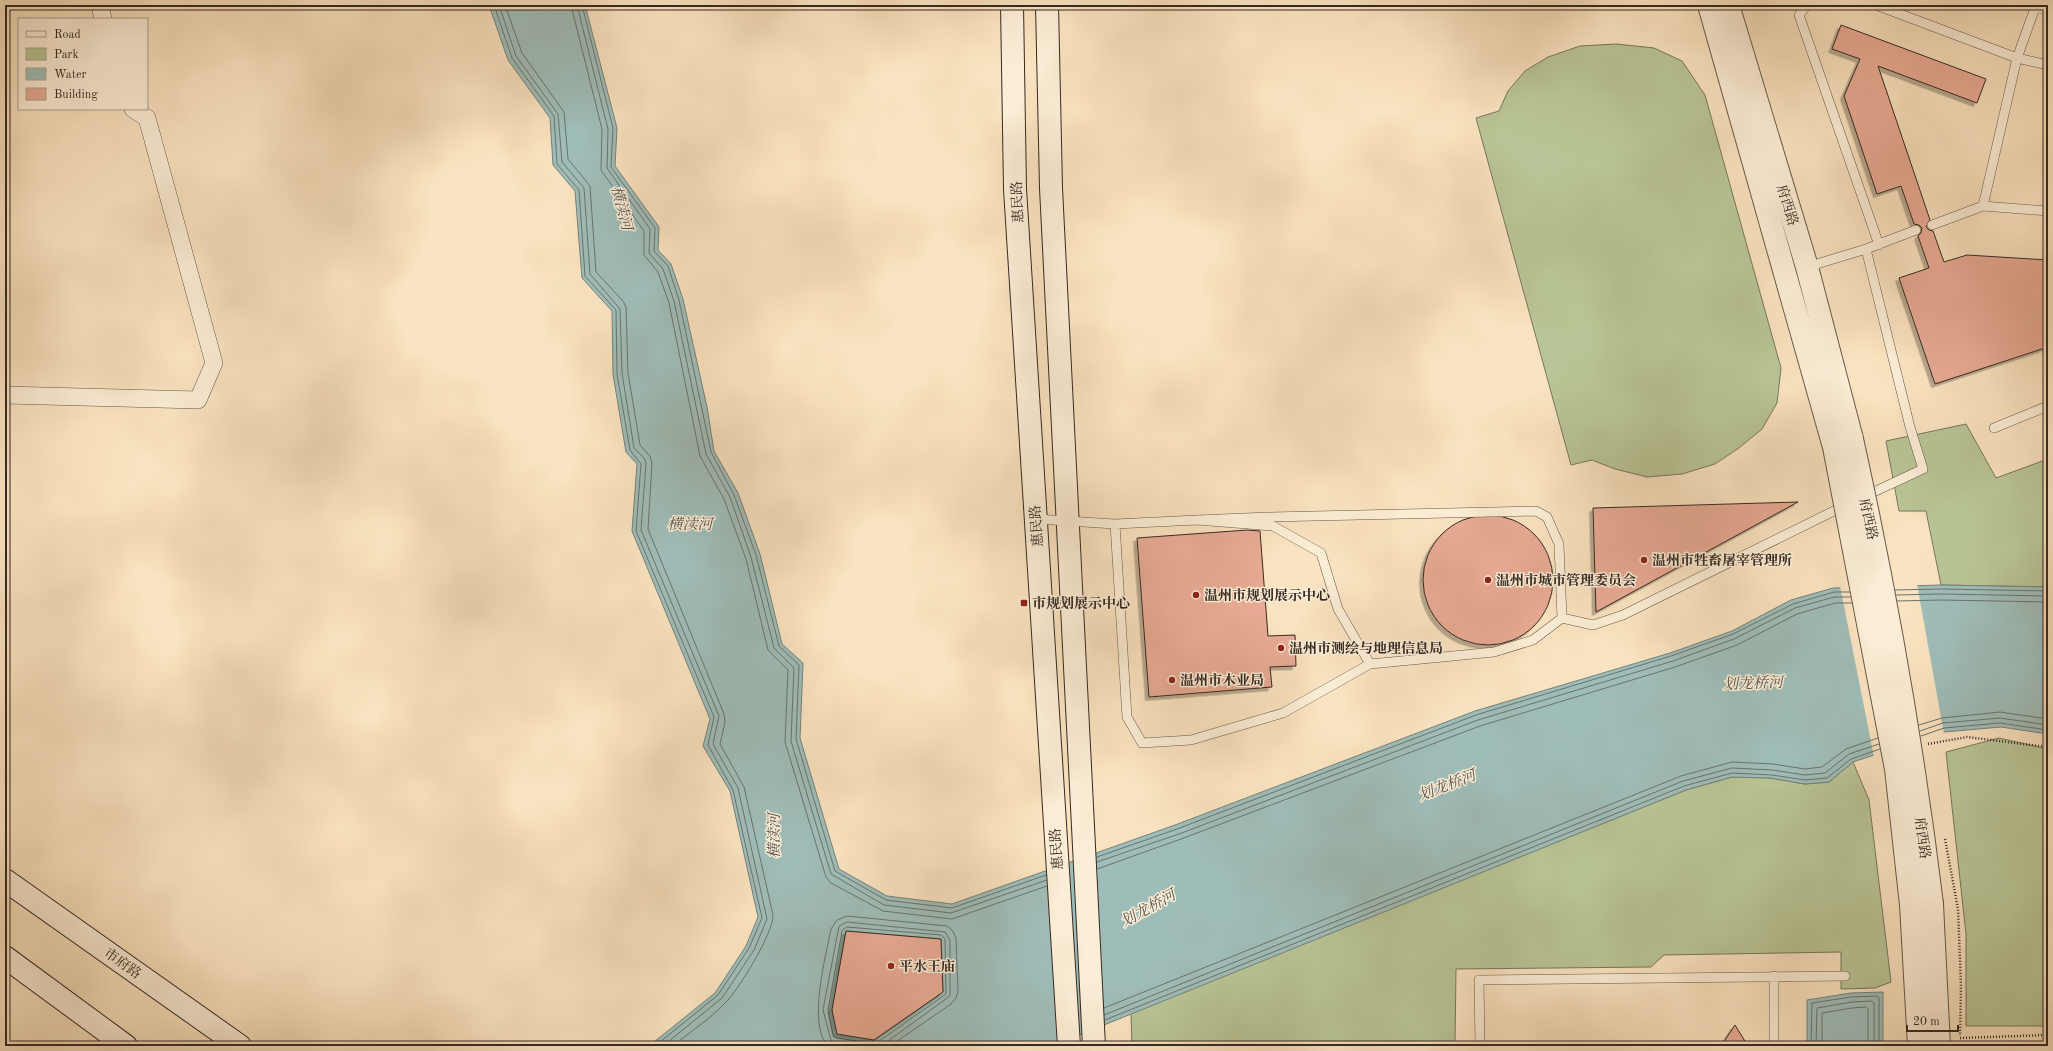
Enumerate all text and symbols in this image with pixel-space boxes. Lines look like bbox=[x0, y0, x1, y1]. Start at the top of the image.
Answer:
legend bbox=[18, 18, 148, 110]
text: Road bbox=[54, 29, 81, 41]
text: Park bbox=[54, 49, 79, 61]
text: Water bbox=[54, 69, 87, 81]
text: Building bbox=[54, 89, 98, 101]
street label: 惠民路 bbox=[1009, 181, 1026, 223]
street label: 府西路 bbox=[1774, 183, 1801, 227]
water label: 横渎河 bbox=[607, 184, 636, 235]
street label: 府西路 bbox=[1857, 497, 1880, 541]
street label: 惠民路 bbox=[1028, 504, 1045, 547]
water label: 横渎河 bbox=[667, 516, 715, 533]
place label: 温州市牲畜屠宰管理所 bbox=[1652, 552, 1792, 568]
marker: 温州市牲畜屠宰管理所 bbox=[1639, 555, 1649, 565]
place label: 温州市城市管理委员会 bbox=[1496, 572, 1636, 588]
marker: 温州市城市管理委员会 bbox=[1483, 575, 1493, 585]
place label: 温州市规划展示中心 bbox=[1204, 587, 1330, 603]
marker: 温州市规划展示中心 bbox=[1191, 590, 1201, 600]
place label: 市规划展示中心 bbox=[1032, 595, 1130, 611]
marker: 市规划展示中心 bbox=[1019, 598, 1029, 608]
place label: 温州市测绘与地理信息局 bbox=[1289, 640, 1443, 656]
marker: 温州市测绘与地理信息局 bbox=[1276, 643, 1286, 653]
place label: 温州市木业局 bbox=[1180, 673, 1264, 688]
water label: 划龙桥河 bbox=[1723, 674, 1786, 693]
marker: 温州市木业局 bbox=[1167, 675, 1177, 685]
water label: 划龙桥河 bbox=[1416, 766, 1481, 804]
water label: 横渎河 bbox=[766, 811, 783, 859]
street label: 府西路 bbox=[1912, 816, 1933, 860]
street label: 惠民路 bbox=[1048, 827, 1065, 870]
water label: 划龙桥河 bbox=[1118, 885, 1181, 930]
street label: 市府路 bbox=[101, 945, 144, 982]
place label: 平水王庙 bbox=[899, 958, 955, 974]
marker: 平水王庙 bbox=[886, 961, 896, 971]
scale bar bbox=[1907, 1007, 1958, 1033]
text: 20 m bbox=[1913, 1016, 1940, 1028]

